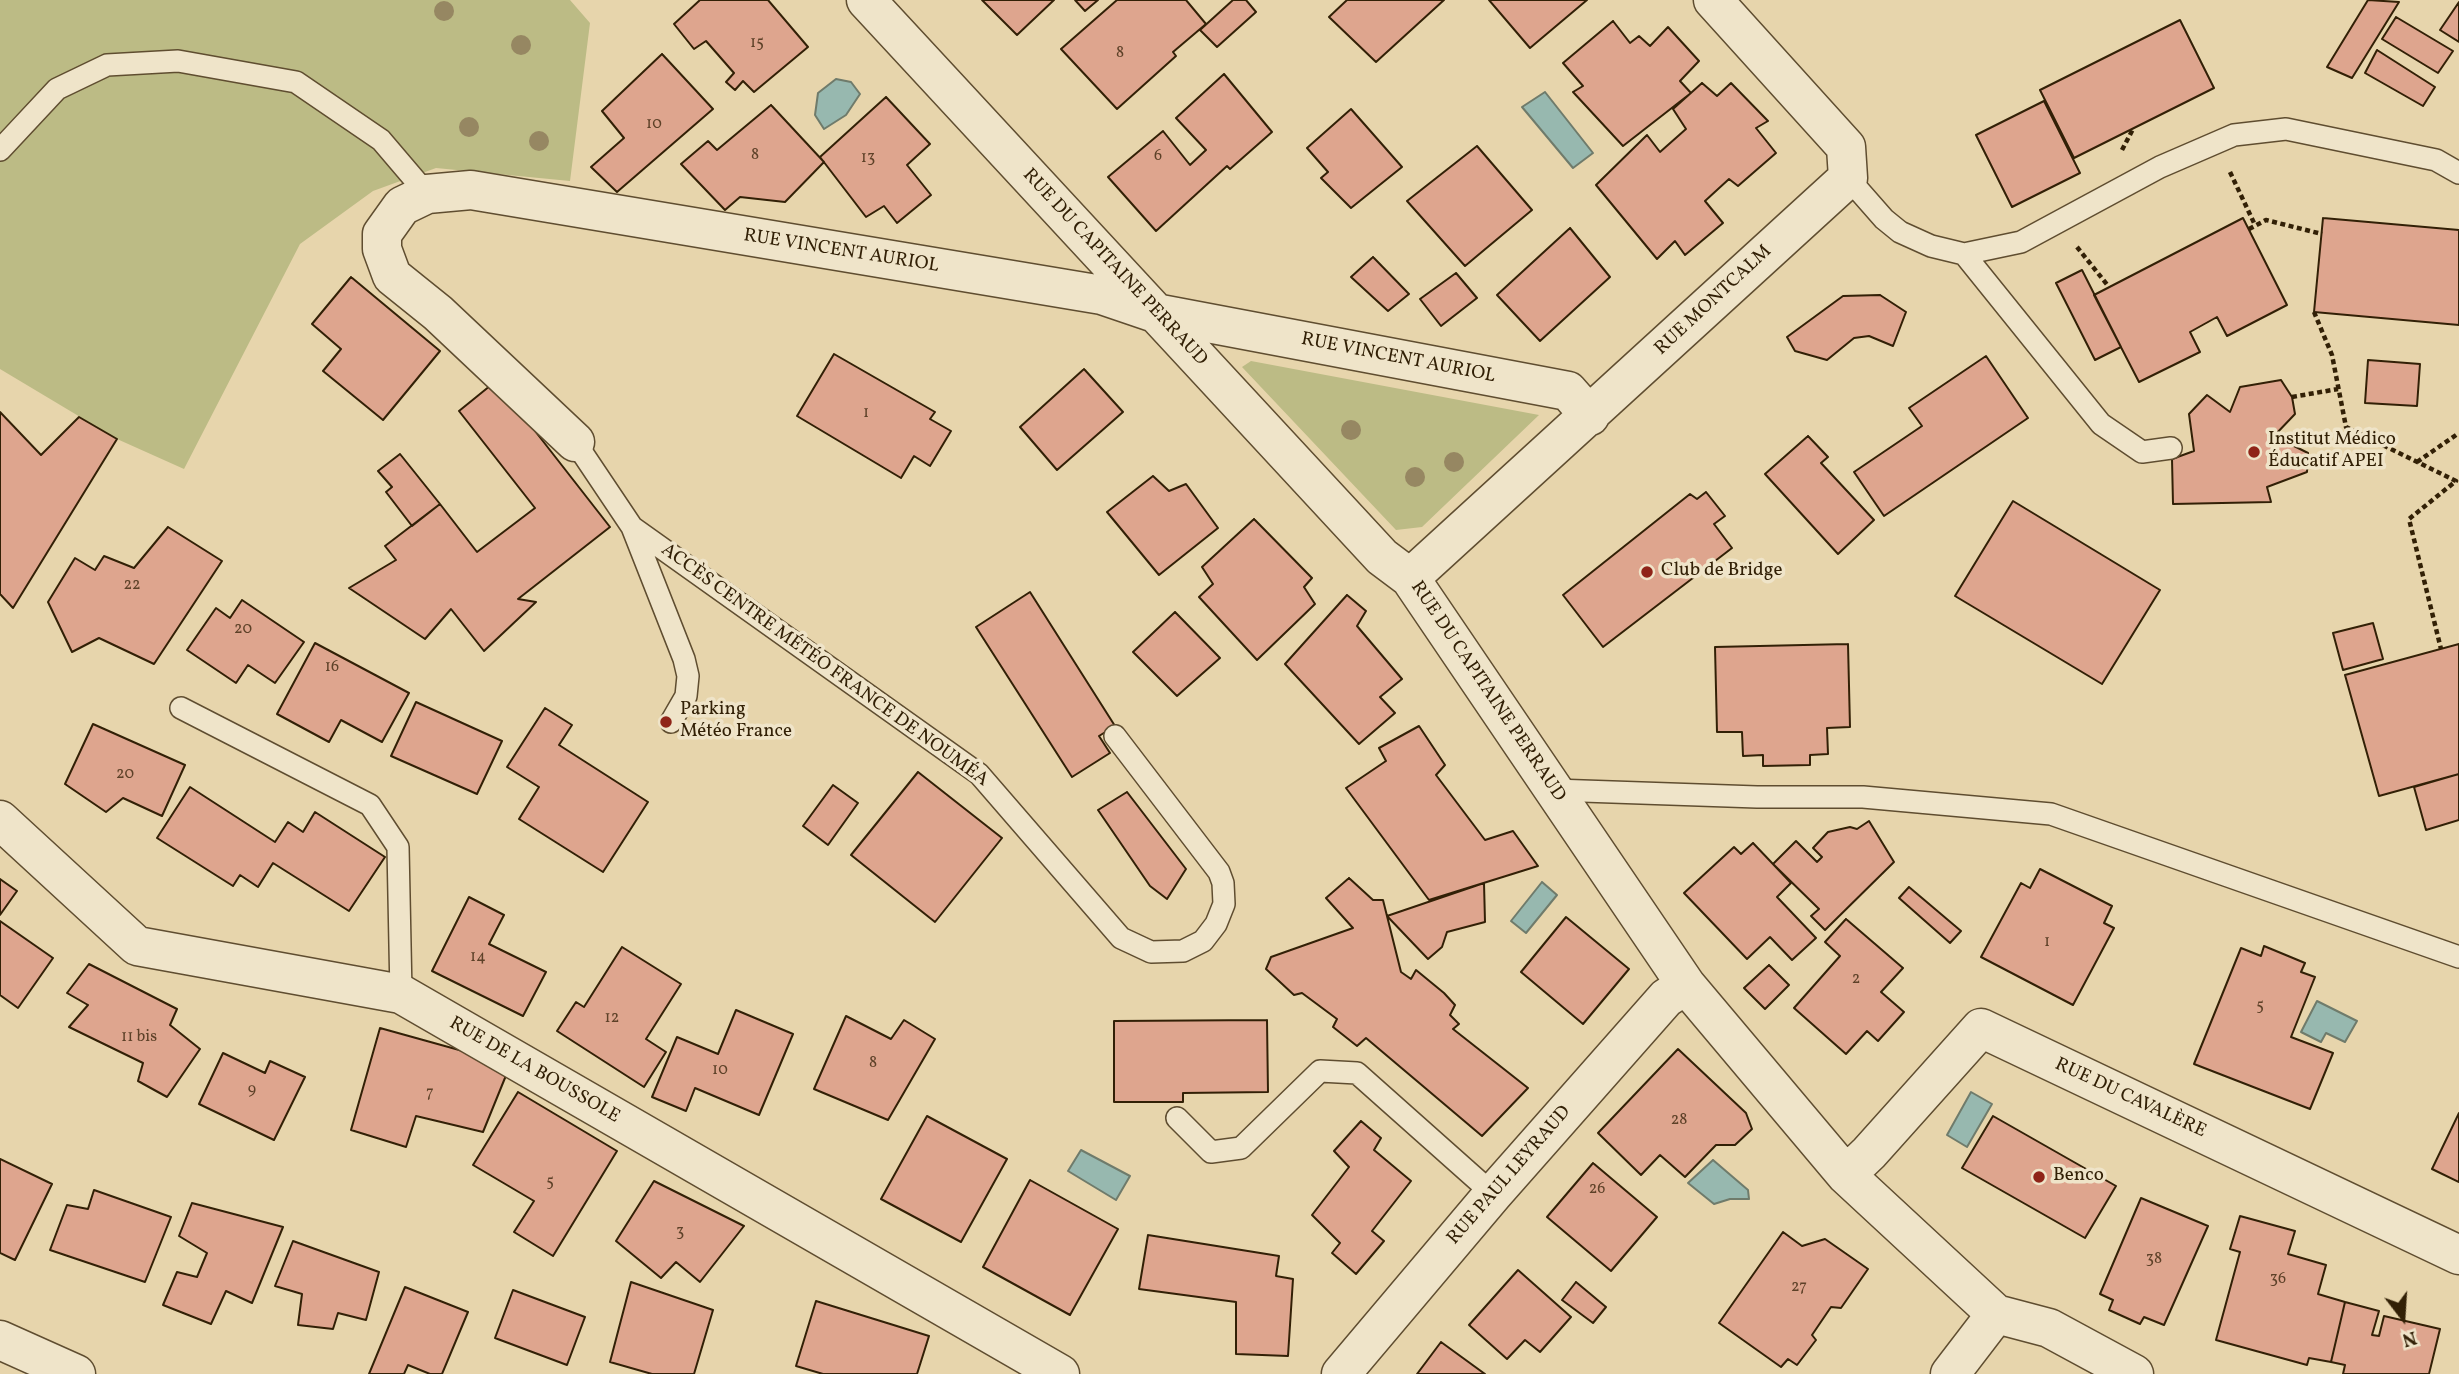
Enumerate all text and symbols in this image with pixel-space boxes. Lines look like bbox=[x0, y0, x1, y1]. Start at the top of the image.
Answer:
house number: 15 bbox=[750, 34, 764, 54]
house number: 8 bbox=[1116, 44, 1124, 64]
house number: 10 bbox=[646, 115, 662, 135]
house number: 8 bbox=[751, 146, 759, 166]
house number: 6 bbox=[1154, 147, 1162, 167]
house number: 13 bbox=[861, 149, 875, 169]
street label: RUE DU CAPITAINE PERRAUD bbox=[1017, 165, 1211, 371]
street label: RUE VINCENT AURIOL bbox=[742, 225, 940, 279]
street label: RUE MONTCALM bbox=[1651, 241, 1777, 361]
street label: RUE VINCENT AURIOL bbox=[1299, 329, 1497, 389]
house number: 1 bbox=[863, 404, 869, 424]
place label: Institut Médico Éducatif APEI bbox=[2268, 430, 2396, 474]
marker: Institut Médico Éducatif APEI bbox=[2246, 444, 2262, 460]
street label: ACCÈS CENTRE MÉTÉO FRANCE DE NOUMÉA bbox=[656, 539, 992, 793]
place label: Club de Bridge bbox=[1661, 561, 1782, 583]
marker: Club de Bridge bbox=[1639, 564, 1655, 580]
house number: 22 bbox=[123, 576, 141, 596]
street label: RUE DU CAPITAINE PERRAUD bbox=[1405, 577, 1569, 807]
house number: 20 bbox=[234, 620, 252, 640]
house number: 16 bbox=[325, 658, 339, 678]
place label: Parking Météo France bbox=[680, 700, 792, 744]
marker: Parking Météo France bbox=[658, 714, 674, 730]
house number: 20 bbox=[116, 765, 134, 785]
house number: 1 bbox=[2044, 933, 2050, 953]
house number: 14 bbox=[470, 948, 486, 968]
house number: 2 bbox=[1852, 970, 1860, 990]
house number: 5 bbox=[2256, 997, 2264, 1017]
house number: 12 bbox=[605, 1009, 619, 1029]
street label: RUE DE LA BOUSSOLE bbox=[445, 1013, 623, 1129]
house number: 11 bis bbox=[121, 1028, 157, 1048]
house number: 8 bbox=[869, 1054, 877, 1074]
street label: RUE DU CAVALÈRE bbox=[2051, 1054, 2209, 1144]
house number: 10 bbox=[712, 1061, 728, 1081]
house number: 9 bbox=[248, 1081, 256, 1101]
house number: 7 bbox=[426, 1084, 434, 1104]
street label: RUE PAUL LEYRAUD bbox=[1443, 1102, 1577, 1250]
house number: 28 bbox=[1671, 1111, 1687, 1131]
place label: Benco bbox=[2053, 1166, 2104, 1188]
marker: Benco bbox=[2031, 1169, 2047, 1185]
house number: 5 bbox=[546, 1173, 554, 1193]
house number: 26 bbox=[1589, 1180, 1605, 1200]
house number: 3 bbox=[676, 1223, 684, 1243]
house number: 38 bbox=[2146, 1250, 2162, 1270]
house number: 36 bbox=[2270, 1270, 2286, 1290]
house number: 27 bbox=[1791, 1278, 1807, 1298]
north arrow bbox=[2368, 1283, 2438, 1353]
text: N bbox=[2399, 1324, 2420, 1353]

